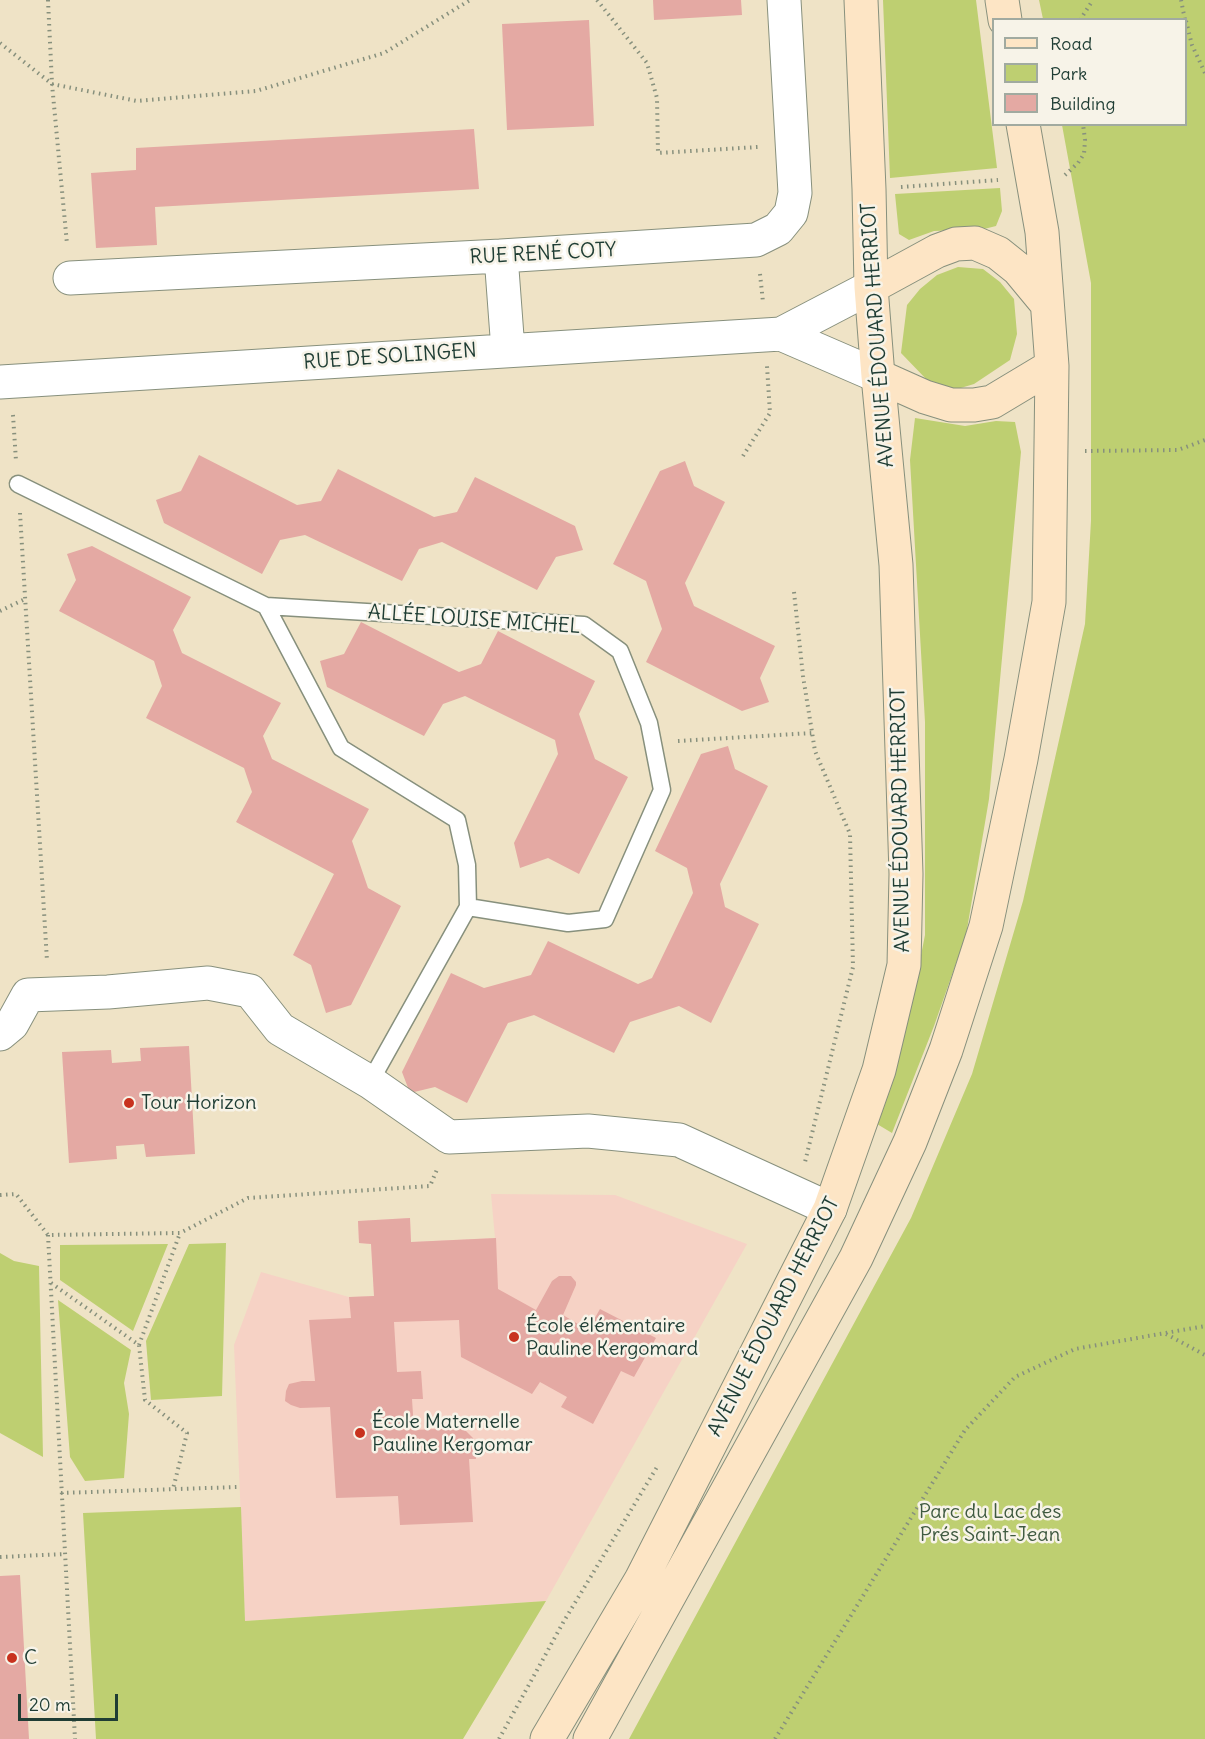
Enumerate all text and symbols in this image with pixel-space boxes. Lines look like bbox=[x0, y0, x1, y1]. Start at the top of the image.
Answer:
legend bbox=[992, 18, 1187, 126]
text: Road bbox=[1050, 32, 1092, 55]
text: Park bbox=[1050, 62, 1087, 85]
text: Building bbox=[1050, 92, 1115, 115]
street label: AVENUE ÉDOUARD HERRIOT bbox=[857, 202, 899, 468]
street label: RUE RENÉ COTY bbox=[469, 238, 617, 270]
street label: RUE DE SOLINGEN bbox=[303, 339, 477, 375]
street label: ALLÉE LOUISE MICHEL bbox=[367, 601, 581, 639]
street label: AVENUE ÉDOUARD HERRIOT bbox=[887, 687, 915, 953]
place label: Tour Horizon bbox=[141, 1091, 256, 1115]
marker: Tour Horizon bbox=[122, 1096, 136, 1110]
street label: AVENUE ÉDOUARD HERRIOT bbox=[703, 1193, 845, 1441]
place label: École élémentaire Pauline Kergomard bbox=[526, 1314, 698, 1361]
marker: École élémentaire Pauline Kergomard bbox=[507, 1330, 521, 1344]
place label: École Maternelle Pauline Kergomar bbox=[372, 1410, 533, 1457]
marker: École Maternelle Pauline Kergomar bbox=[353, 1426, 367, 1440]
park label: Parc du Lac des Prés Saint-Jean bbox=[919, 1500, 1061, 1547]
place label: C bbox=[24, 1646, 37, 1670]
marker: C bbox=[5, 1651, 19, 1665]
scale bar bbox=[21, 1682, 122, 1720]
text: 20 m bbox=[29, 1693, 71, 1716]

